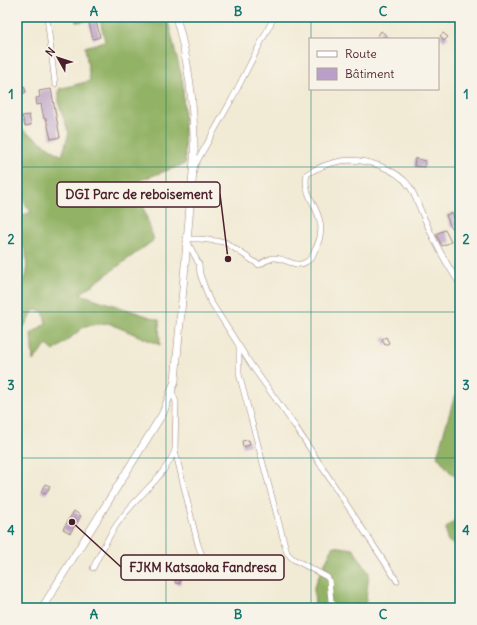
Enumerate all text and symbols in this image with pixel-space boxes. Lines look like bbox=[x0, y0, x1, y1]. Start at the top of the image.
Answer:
text: A bbox=[90, 3, 99, 20]
text: B bbox=[234, 3, 243, 20]
text: C bbox=[379, 3, 388, 20]
north arrow bbox=[38, 38, 78, 78]
legend bbox=[309, 38, 439, 90]
text: N bbox=[42, 44, 58, 59]
text: Route bbox=[345, 46, 377, 61]
text: Bâtiment bbox=[345, 66, 394, 81]
text: 1 bbox=[8, 86, 14, 103]
text: 1 bbox=[463, 86, 469, 103]
callout: DGI Parc de reboisement bbox=[57, 182, 220, 207]
text: DGI Parc de reboisement bbox=[65, 186, 213, 203]
text: 2 bbox=[7, 231, 15, 248]
text: 2 bbox=[462, 231, 470, 248]
text: 3 bbox=[7, 377, 15, 394]
text: 3 bbox=[462, 377, 470, 394]
text: 4 bbox=[7, 522, 15, 539]
text: 4 bbox=[462, 522, 470, 539]
callout: FJKM Katsaoka Fandresa bbox=[121, 555, 284, 580]
text: FJKM Katsaoka Fandresa bbox=[129, 559, 277, 576]
text: A bbox=[90, 606, 99, 623]
text: B bbox=[234, 606, 243, 623]
text: C bbox=[379, 606, 388, 623]

